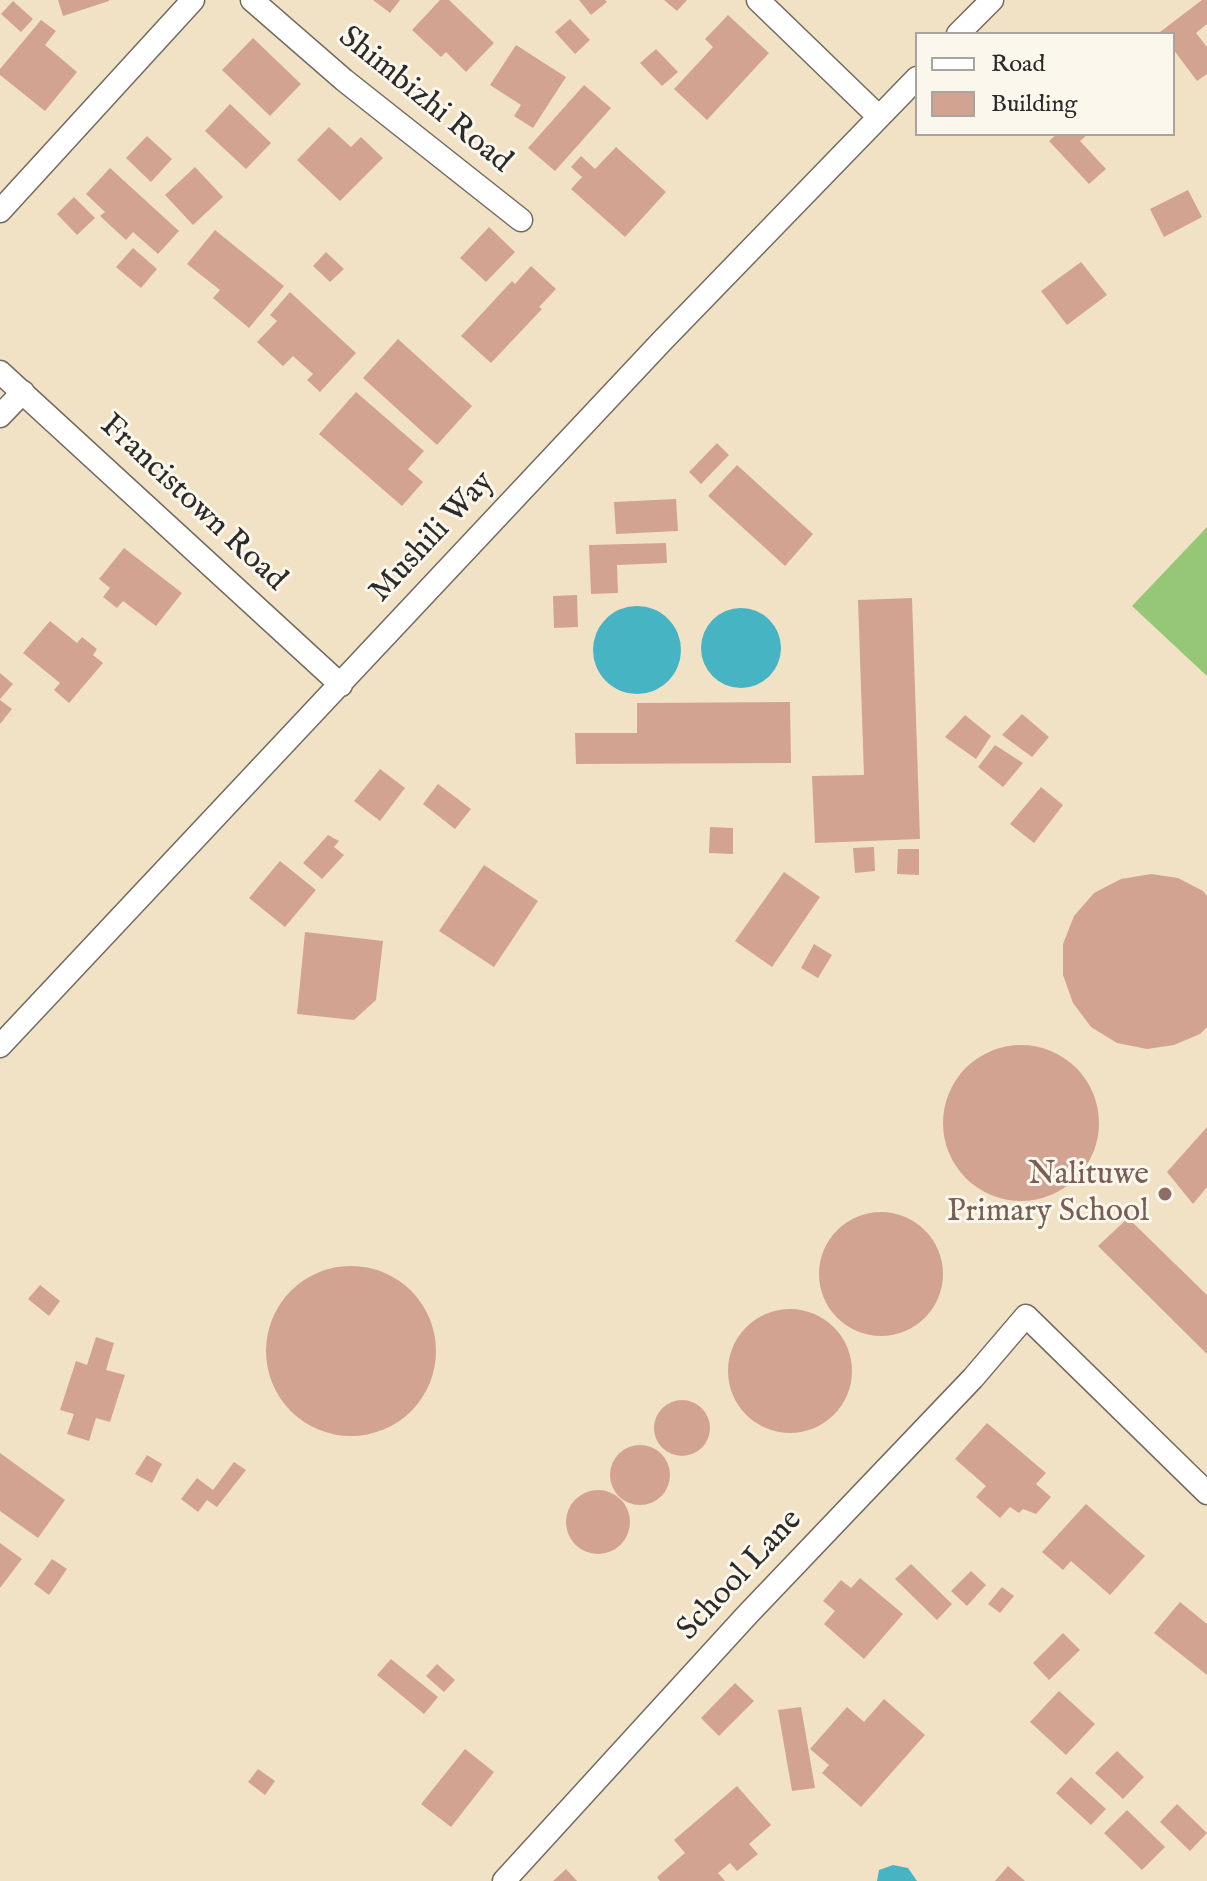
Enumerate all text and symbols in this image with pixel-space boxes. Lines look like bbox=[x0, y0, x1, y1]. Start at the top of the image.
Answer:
street label: Shimbizhi Road bbox=[330, 19, 518, 183]
legend bbox=[915, 32, 1175, 136]
text: Road bbox=[991, 49, 1045, 80]
text: Building bbox=[991, 89, 1077, 120]
street label: Francistown Road bbox=[91, 408, 293, 600]
street label: Mushili Way bbox=[363, 464, 503, 612]
place label: Nalituwe Primary School bbox=[947, 1157, 1149, 1232]
marker: Nalituwe Primary School bbox=[1156, 1185, 1174, 1203]
street label: School Lane bbox=[671, 1502, 811, 1650]

